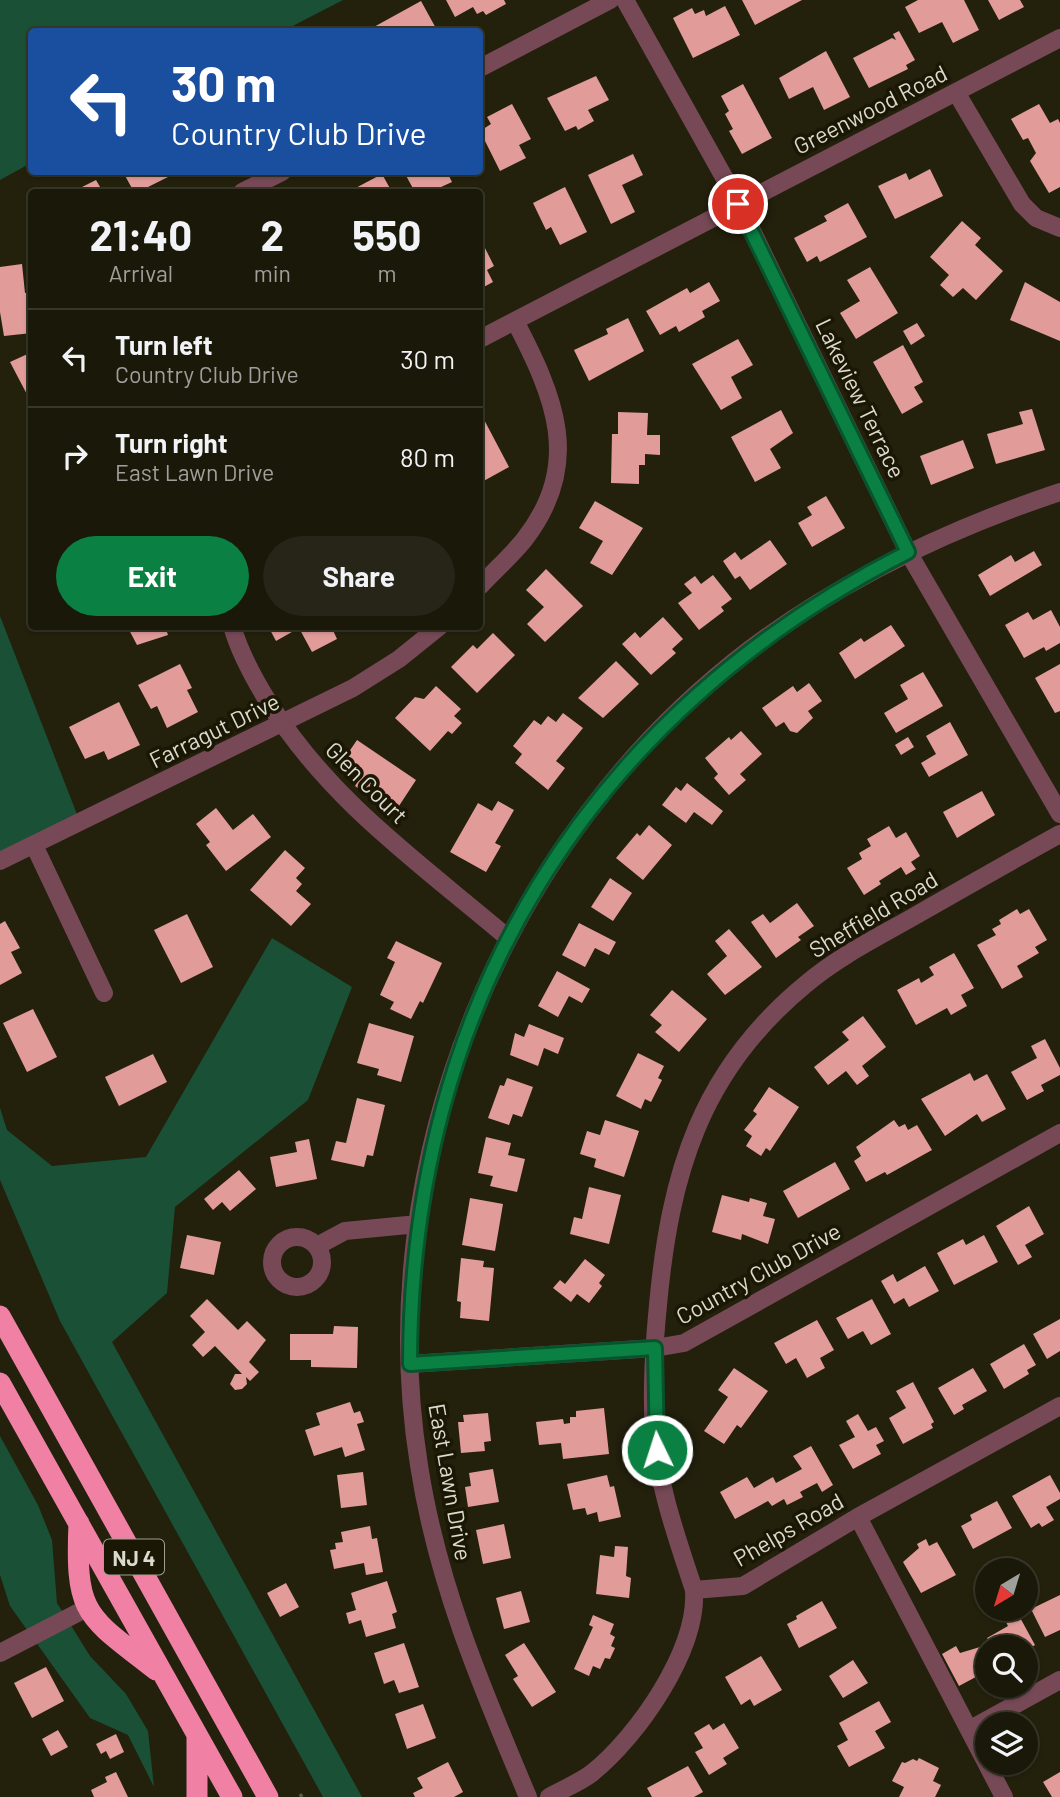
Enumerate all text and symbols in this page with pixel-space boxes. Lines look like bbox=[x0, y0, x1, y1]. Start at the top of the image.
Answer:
text: 30 m bbox=[171, 53, 276, 112]
icon: left bbox=[56, 56, 147, 147]
street label: Greenwood Road bbox=[789, 58, 951, 160]
text: Country Club Drive bbox=[171, 113, 427, 151]
pin bbox=[708, 174, 768, 234]
icon: arrive bbox=[719, 185, 757, 223]
text: 21:40 bbox=[89, 209, 192, 259]
text: 2 bbox=[261, 209, 284, 259]
text: 550 bbox=[352, 209, 422, 259]
text: Arrival bbox=[109, 259, 173, 287]
text: min bbox=[254, 259, 291, 287]
text: m bbox=[377, 259, 396, 287]
street label: Lakeview Terrace bbox=[810, 314, 912, 482]
text: Turn left bbox=[115, 329, 213, 360]
icon: left bbox=[56, 339, 94, 377]
text: 30 m bbox=[400, 343, 455, 374]
text: Country Club Drive bbox=[115, 360, 299, 388]
text: Turn right bbox=[115, 427, 228, 458]
icon: right bbox=[56, 437, 94, 475]
text: 80 m bbox=[400, 441, 455, 472]
text: East Lawn Drive bbox=[115, 458, 274, 486]
button: Exit bbox=[56, 536, 249, 616]
button: Share bbox=[263, 536, 455, 616]
street label: Farragut Drive bbox=[144, 686, 284, 774]
street label: Glen Court bbox=[320, 735, 414, 829]
street label: Sheffield Road bbox=[804, 865, 942, 963]
street label: Country Club Drive bbox=[671, 1216, 845, 1330]
street label: East Lawn Drive bbox=[423, 1401, 479, 1563]
position arrow bbox=[620, 1413, 694, 1487]
street label: Phelps Road bbox=[728, 1486, 848, 1572]
road number: NJ 4 bbox=[104, 1540, 164, 1574]
north arrow bbox=[975, 1558, 1038, 1620]
map controls bbox=[975, 1558, 1038, 1775]
button: search bbox=[975, 1635, 1038, 1698]
button: layers bbox=[975, 1712, 1038, 1775]

